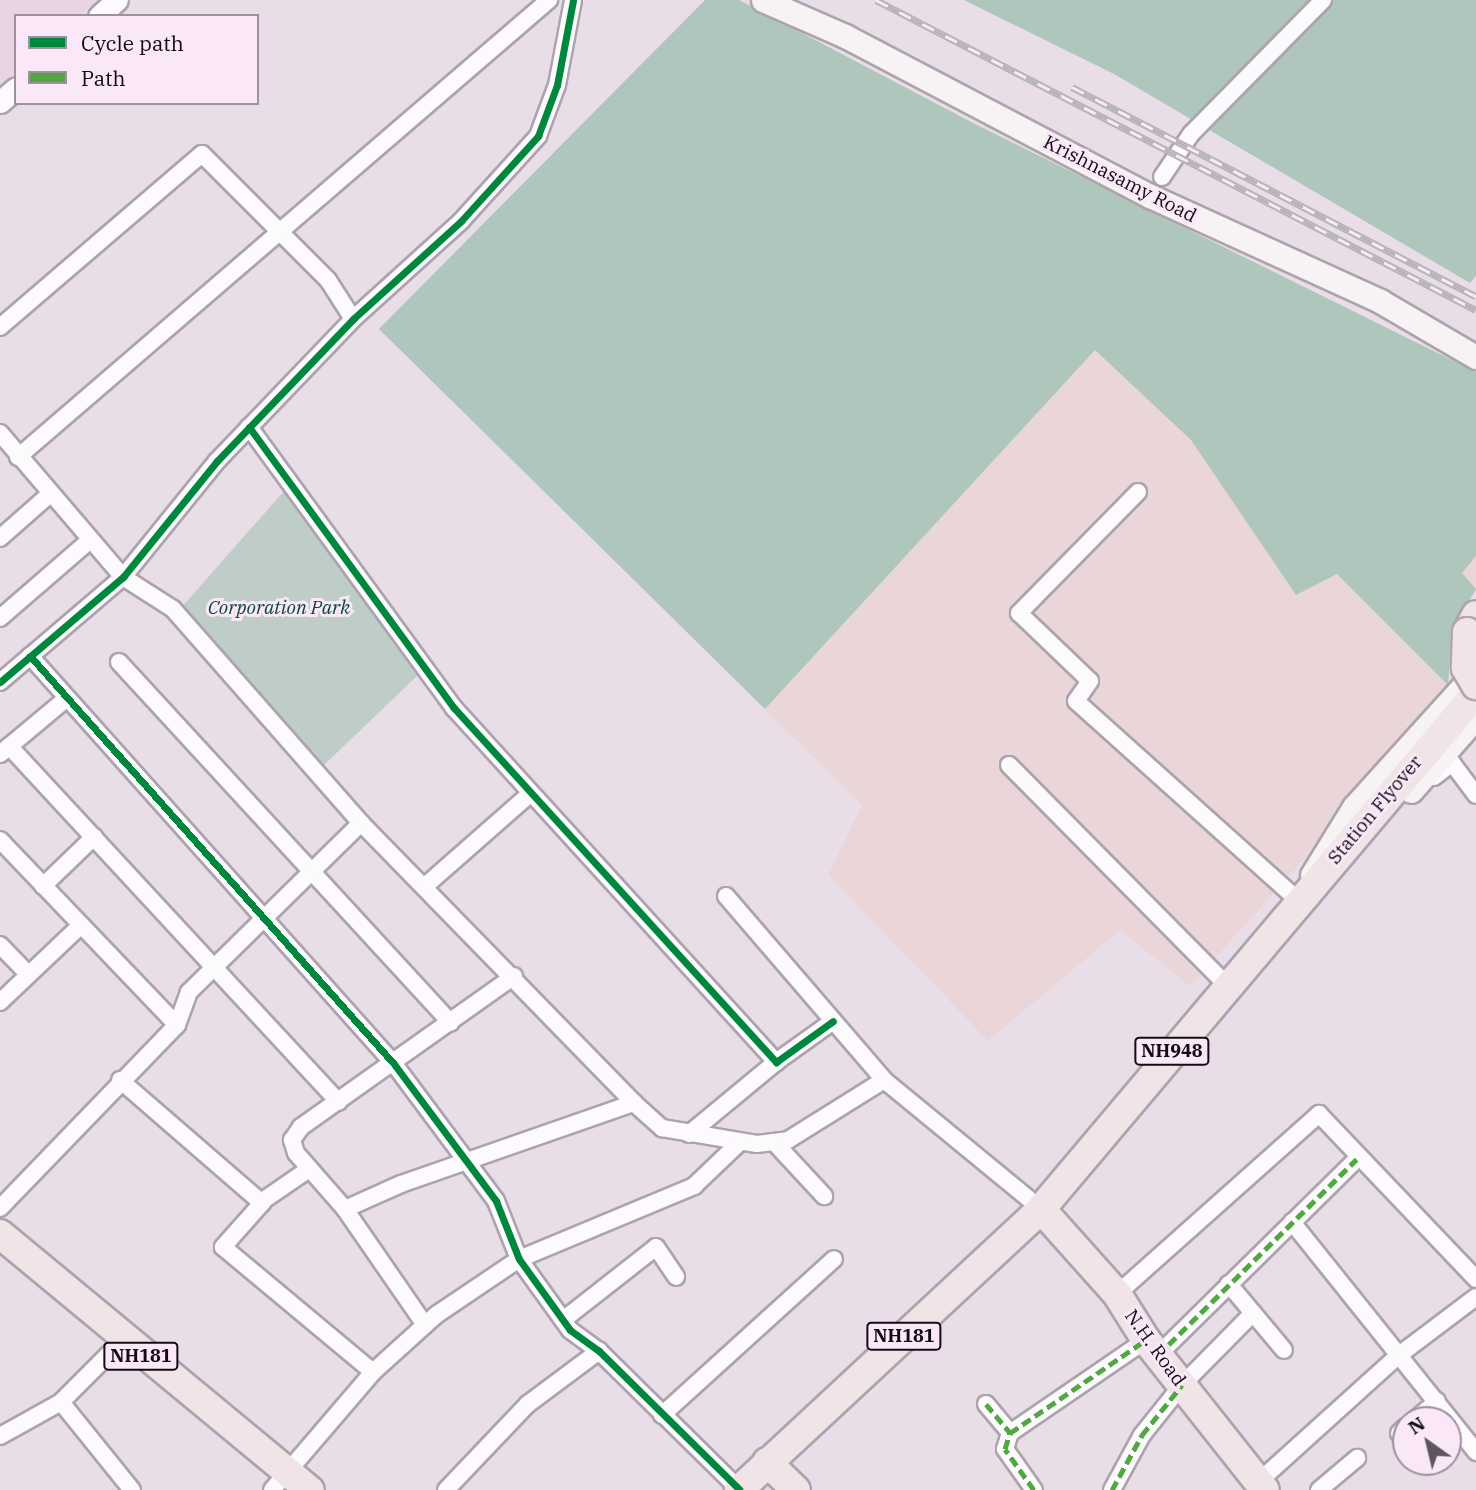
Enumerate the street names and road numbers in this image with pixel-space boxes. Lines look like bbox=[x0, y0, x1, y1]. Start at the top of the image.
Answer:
street label: Krishnasamy Road bbox=[1040, 131, 1200, 227]
street label: Station Flyover bbox=[1323, 751, 1427, 869]
road number: NH948 bbox=[1134, 1036, 1210, 1066]
street label: N.H. Road bbox=[1120, 1305, 1190, 1391]
road number: NH181 bbox=[866, 1322, 942, 1350]
road number: NH181 bbox=[102, 1342, 180, 1371]

